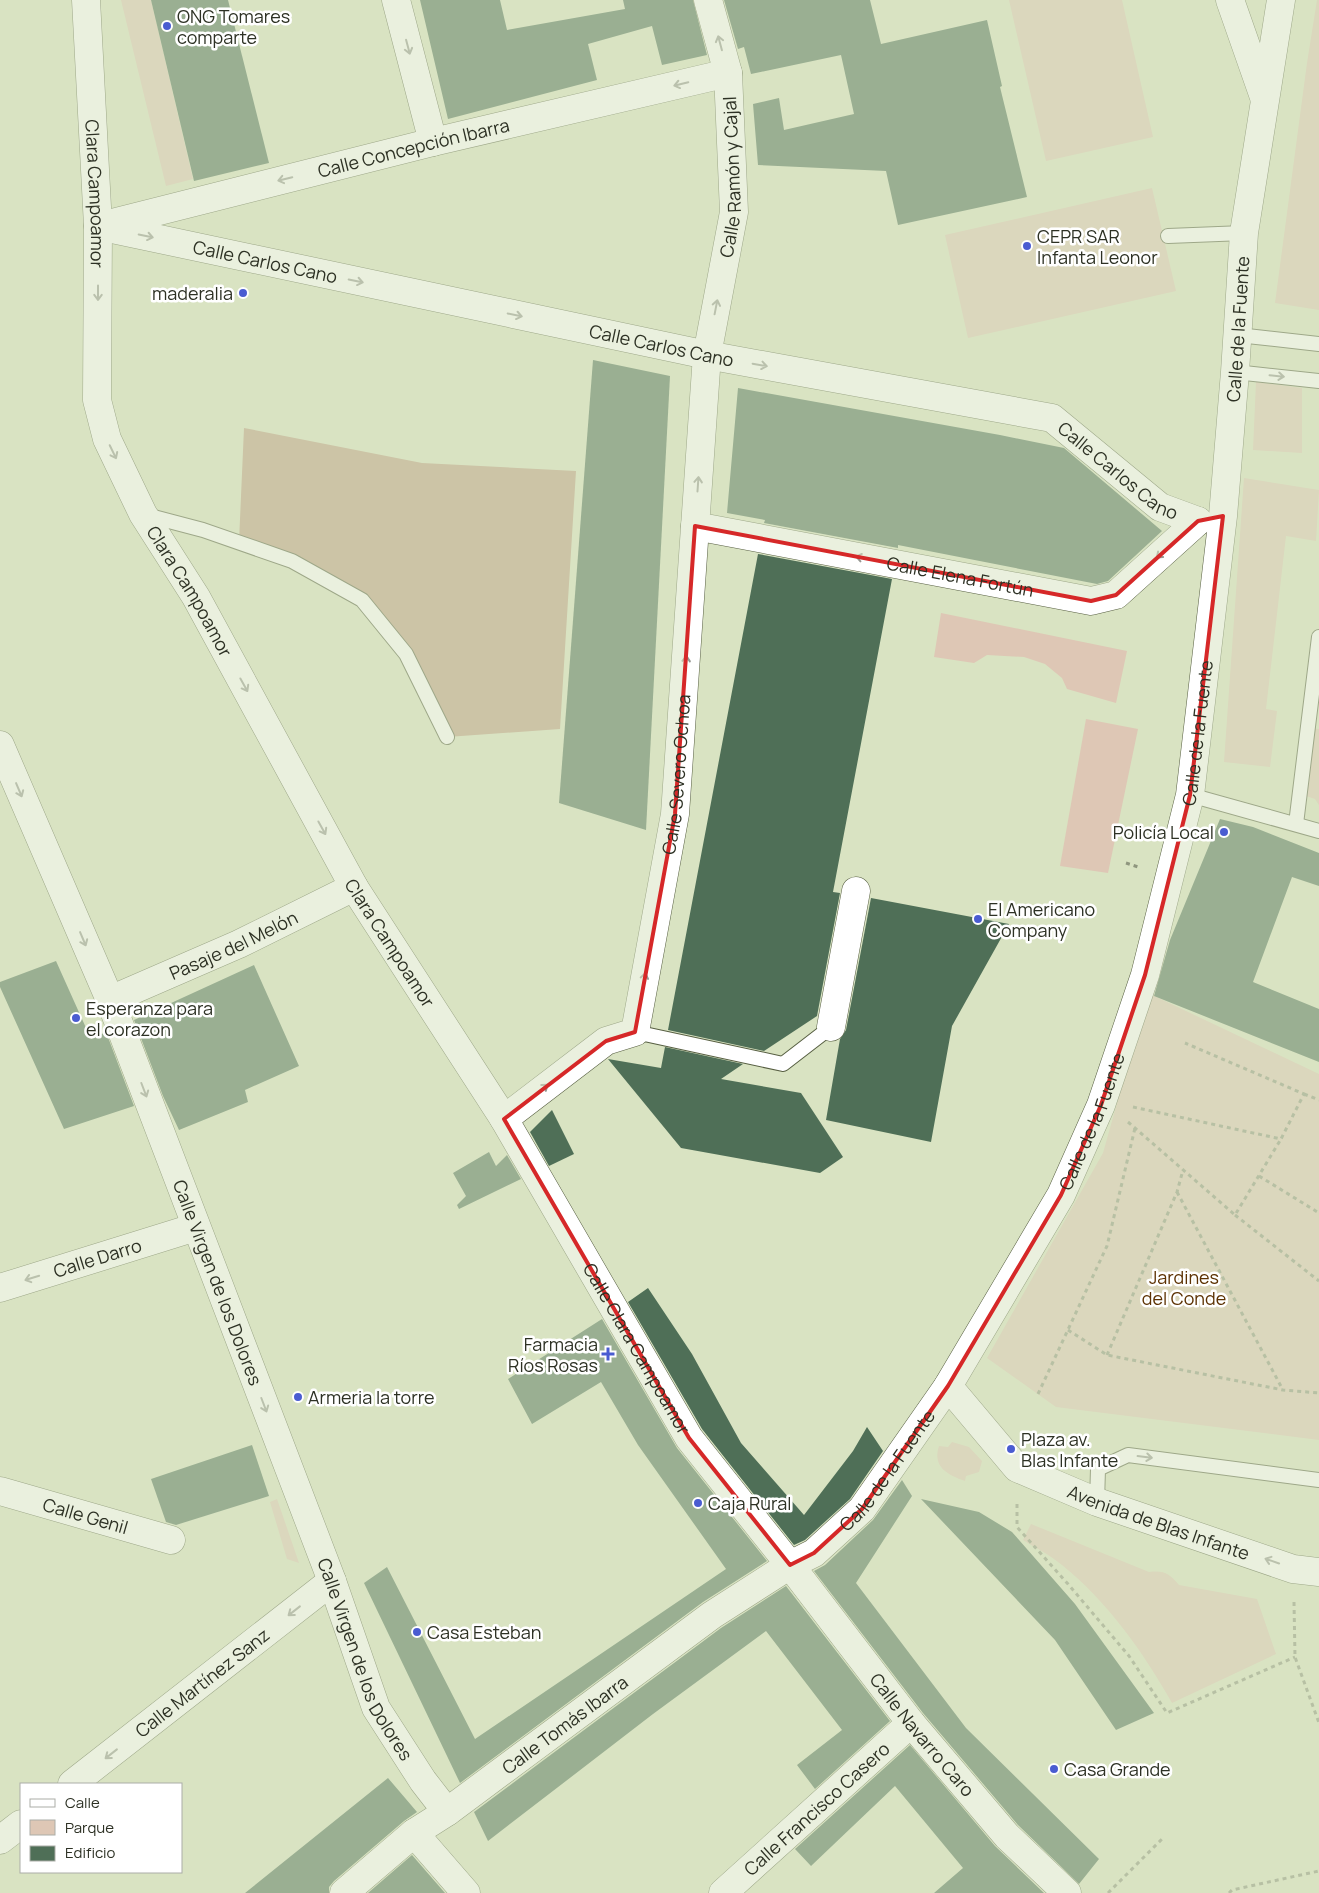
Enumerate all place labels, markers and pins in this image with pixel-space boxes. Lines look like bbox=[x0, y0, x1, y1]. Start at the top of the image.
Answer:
place label: ONG Tomares comparte bbox=[177, 4, 290, 49]
marker: ONG Tomares comparte bbox=[161, 20, 173, 32]
place label: CEPR SAR Infanta Leonor bbox=[1037, 224, 1158, 269]
marker: CEPR SAR Infanta Leonor bbox=[1021, 240, 1033, 252]
place label: maderalia bbox=[152, 281, 233, 305]
marker: maderalia bbox=[237, 287, 249, 299]
place label: Policía Local bbox=[1113, 820, 1214, 844]
marker: Policía Local bbox=[1218, 826, 1230, 838]
place label: El Americano Company bbox=[988, 897, 1095, 942]
marker: El Americano Company bbox=[972, 913, 984, 925]
place label: Esperanza para el corazon bbox=[86, 996, 213, 1041]
marker: Esperanza para el corazon bbox=[70, 1012, 82, 1024]
place label: Farmacia Ríos Rosas bbox=[508, 1332, 598, 1377]
marker: Farmacia Ríos Rosas bbox=[602, 1348, 614, 1360]
place label: Armeria la torre bbox=[308, 1385, 435, 1409]
marker: Armeria la torre bbox=[292, 1391, 304, 1403]
place label: Plaza av. Blas Infante bbox=[1021, 1427, 1118, 1472]
marker: Plaza av. Blas Infante bbox=[1005, 1443, 1017, 1455]
place label: Caja Rural bbox=[708, 1491, 791, 1515]
marker: Caja Rural bbox=[692, 1497, 704, 1509]
place label: Casa Esteban bbox=[427, 1620, 541, 1644]
marker: Casa Esteban bbox=[411, 1626, 423, 1638]
place label: Casa Grande bbox=[1064, 1757, 1171, 1781]
marker: Casa Grande bbox=[1048, 1763, 1060, 1775]

